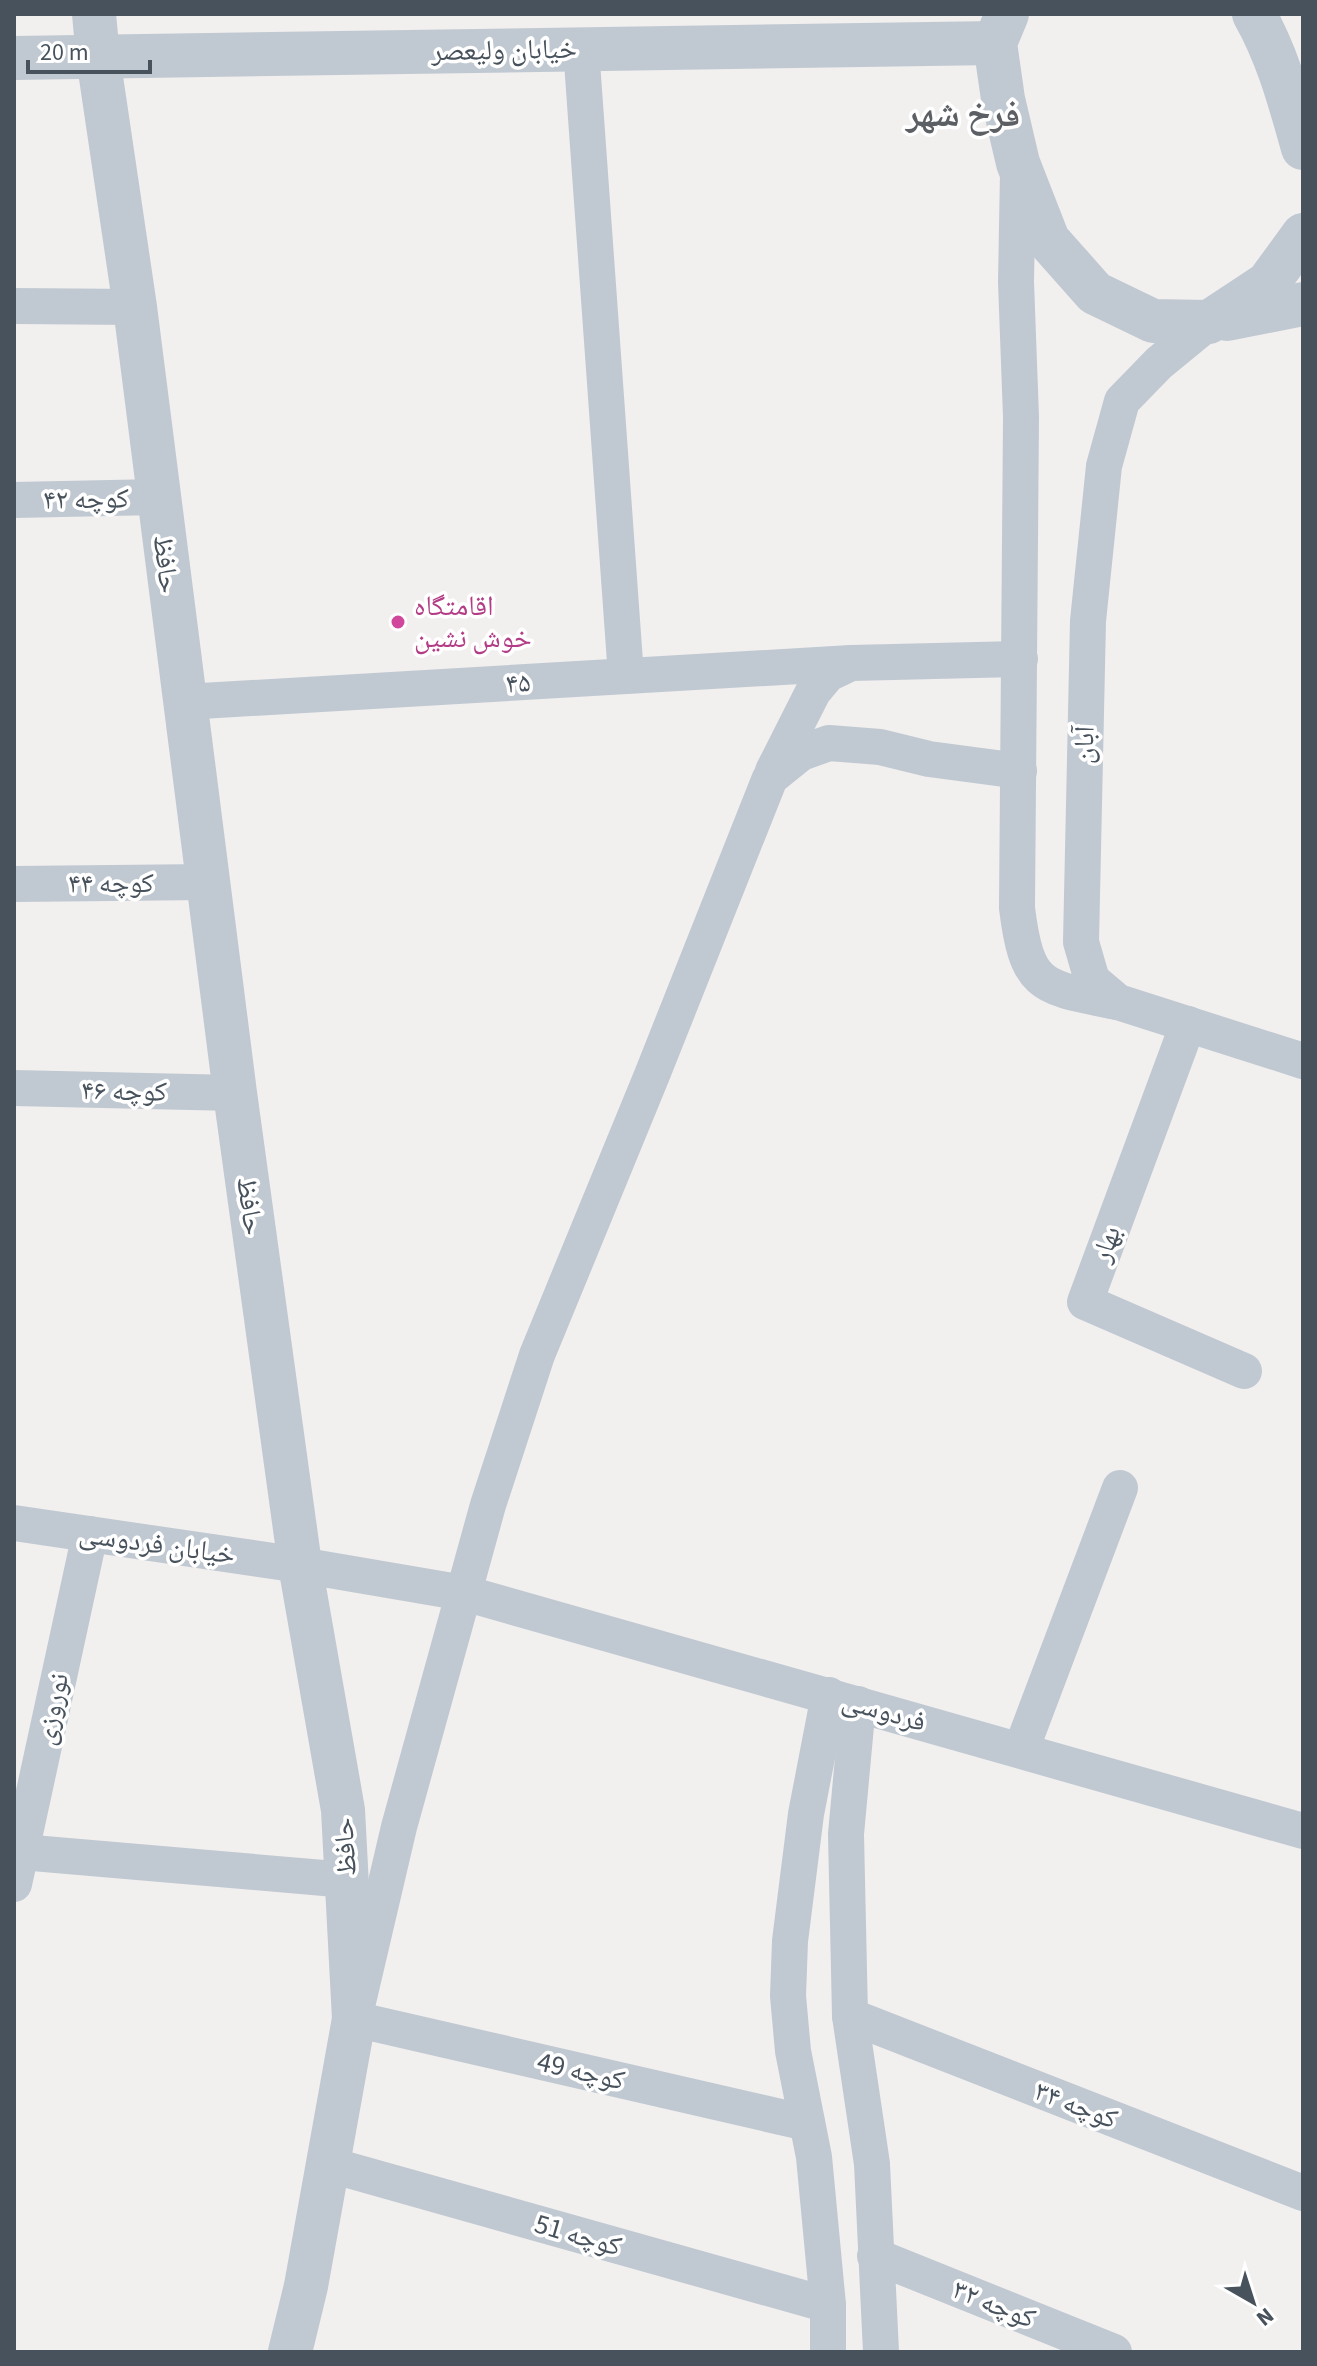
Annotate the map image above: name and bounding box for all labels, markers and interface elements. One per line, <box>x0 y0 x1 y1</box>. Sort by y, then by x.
scale bar <box>28 24 150 74</box>
street label: خیابان ولیعصر <box>430 29 577 71</box>
text: 20 m <box>40 35 89 70</box>
district label: فرخ شهر <box>904 89 1020 140</box>
street label: کوچه ۴۲ <box>43 478 130 520</box>
street label: حافظ <box>143 533 189 595</box>
place label: اقامتگاه خوش نشین <box>414 586 532 658</box>
marker: اقامتگاه خوش نشین <box>389 613 407 631</box>
street label: ۴۵ <box>504 662 532 704</box>
street label: آبان <box>1063 724 1105 765</box>
street label: کوچه ۴۴ <box>68 863 154 903</box>
street label: کوچه ۴۶ <box>81 1070 168 1112</box>
street label: حافظ <box>226 1174 274 1238</box>
street label: بهار <box>1081 1220 1131 1269</box>
street label: خیابان فردوسی <box>76 1513 238 1575</box>
street label: نوروزی <box>25 1669 79 1749</box>
street label: فردوسی <box>837 1680 931 1742</box>
street label: حافظ <box>323 1816 367 1878</box>
street label: کوچه 49 <box>533 2042 629 2101</box>
street label: کوچه ۳۴ <box>1029 2071 1124 2139</box>
street label: کوچه 51 <box>530 2204 626 2267</box>
north arrow <box>1213 2262 1293 2342</box>
street label: کوچه ۳۲ <box>947 2269 1042 2339</box>
text: N <box>1249 2300 1281 2334</box>

